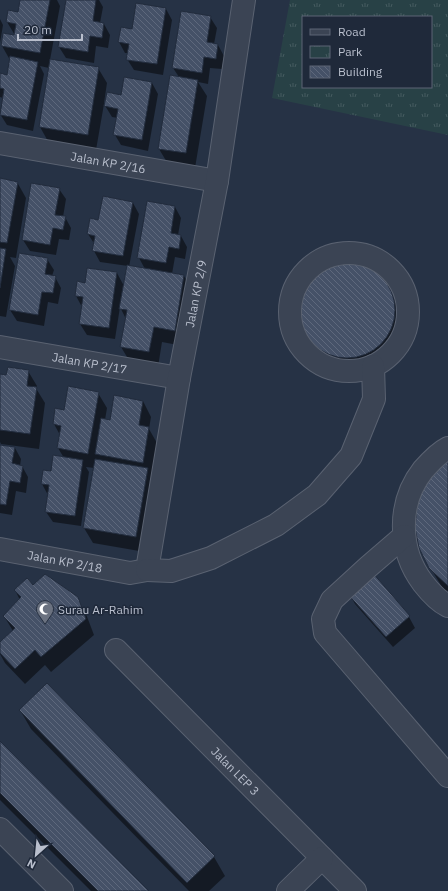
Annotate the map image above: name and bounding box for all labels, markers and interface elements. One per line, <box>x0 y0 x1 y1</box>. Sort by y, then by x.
scale bar <box>18 16 82 42</box>
legend <box>302 16 432 88</box>
text: 20 m <box>24 22 52 37</box>
text: Road <box>338 24 366 39</box>
text: Park <box>338 44 363 59</box>
text: Building <box>338 64 383 79</box>
street label: Jalan KP 2/16 <box>70 148 147 176</box>
street label: Jalan KP 2/9 <box>181 259 209 329</box>
street label: Jalan KP 2/17 <box>51 349 128 376</box>
street label: Jalan KP 2/18 <box>26 547 104 575</box>
mosque icon: Surau Ar-Rahim <box>35 599 55 624</box>
place label: Surau Ar-Rahim <box>58 602 143 617</box>
street label: Jalan LEP 3 <box>208 743 263 798</box>
north arrow <box>16 835 56 875</box>
text: N <box>25 856 38 872</box>

